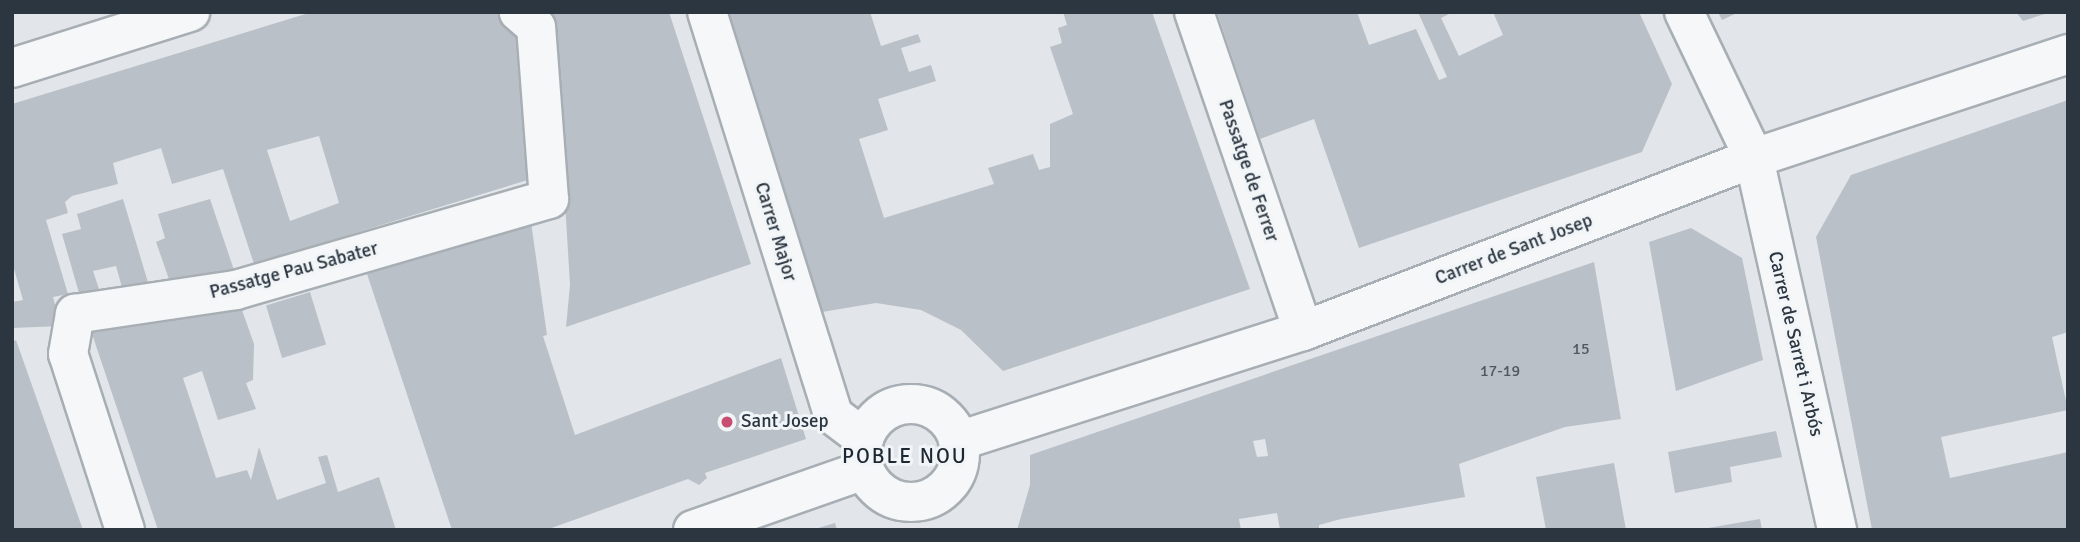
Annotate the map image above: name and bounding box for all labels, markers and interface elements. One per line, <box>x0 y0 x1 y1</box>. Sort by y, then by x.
street label: Passatge de Ferrer <box>1213 97 1283 245</box>
street label: Carrer Major <box>749 180 801 284</box>
street label: Carrer de Sant Josep <box>1432 209 1596 291</box>
street label: Passatge Pau Sabater <box>207 238 381 304</box>
street label: Carrer de Sarret i Arbós <box>1763 249 1827 439</box>
house number: 15 <box>1572 339 1590 359</box>
house number: 17-19 <box>1480 361 1520 381</box>
place label: Sant Josep <box>741 411 829 433</box>
marker: Sant Josep <box>719 414 735 430</box>
district label: POBLE NOU <box>843 443 967 469</box>

